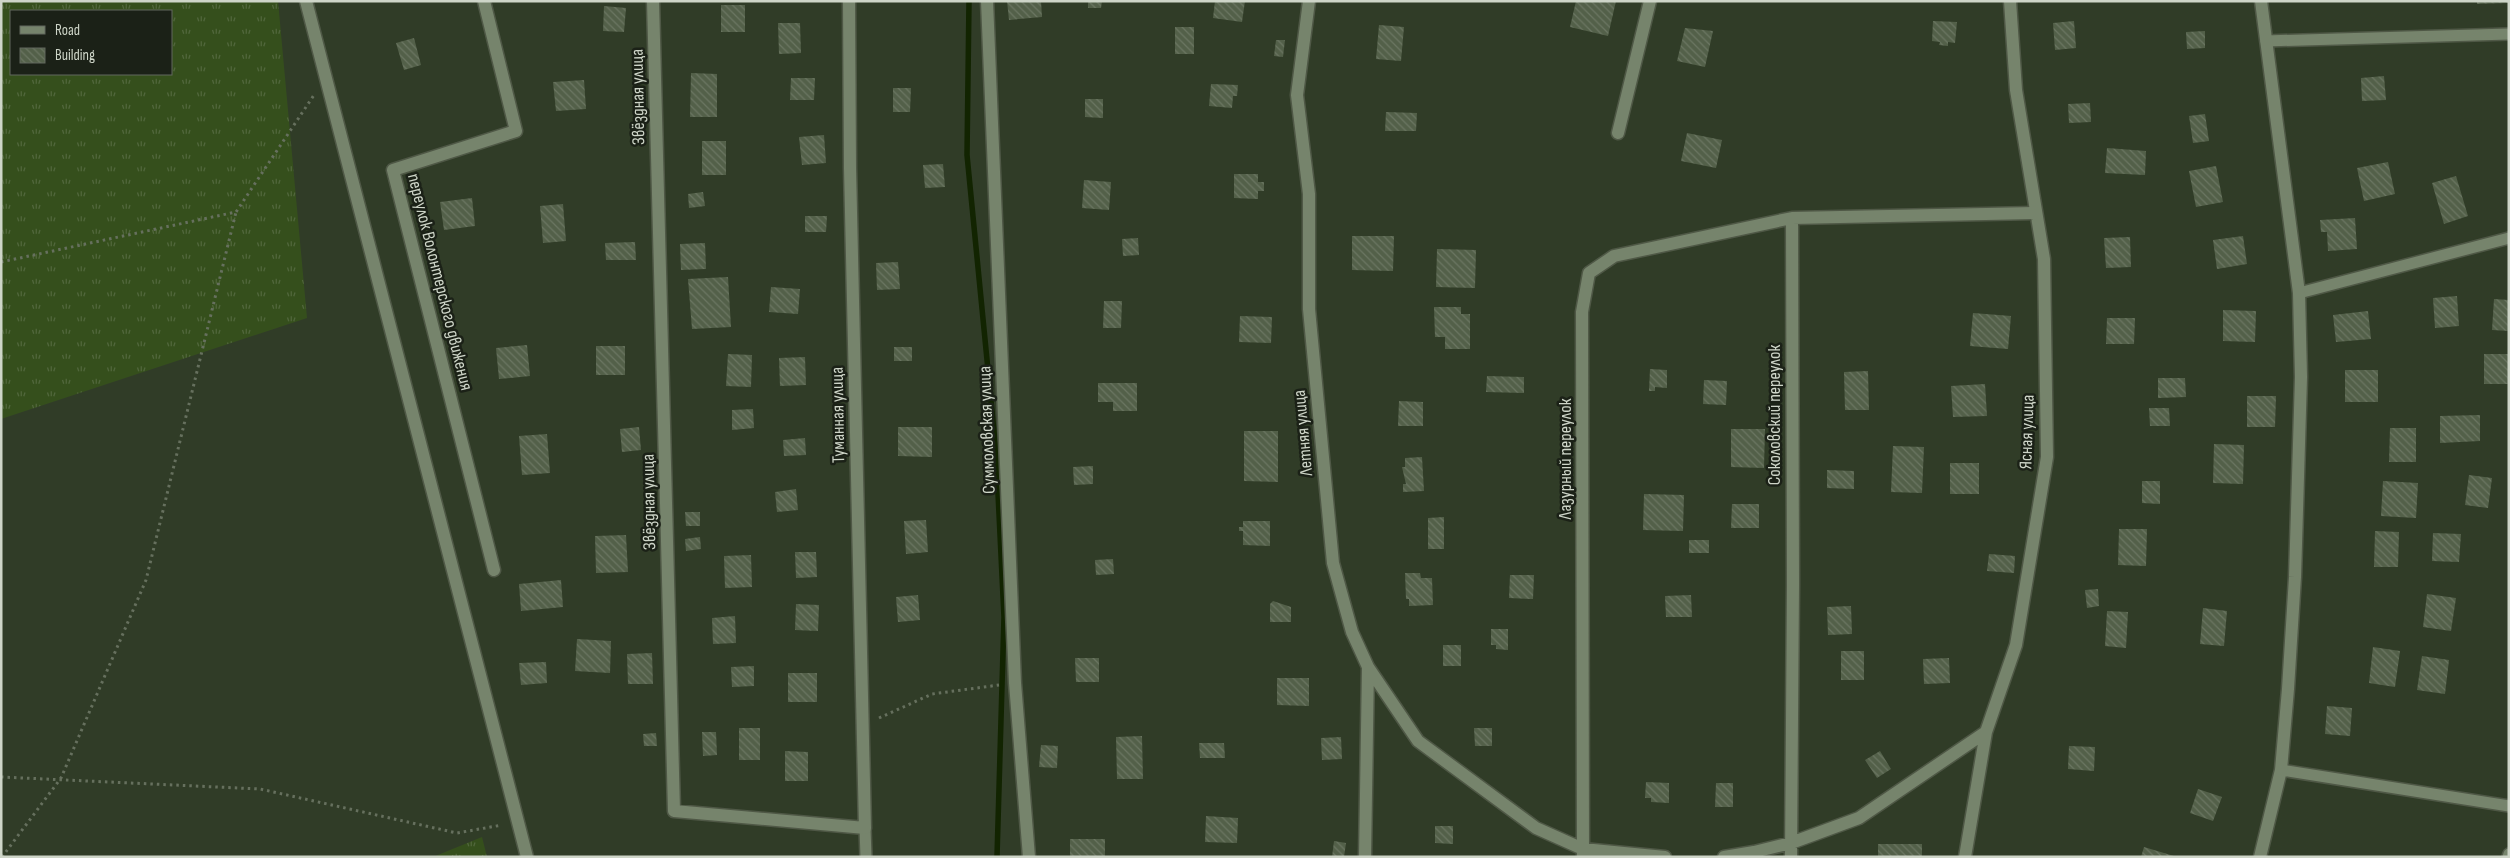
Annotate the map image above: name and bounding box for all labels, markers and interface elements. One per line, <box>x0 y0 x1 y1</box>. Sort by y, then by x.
legend <box>10 10 172 75</box>
text: Road <box>55 21 80 40</box>
text: Building <box>55 46 95 65</box>
street label: Звёздная улица <box>627 49 649 145</box>
street label: переулок Волонтерского движения <box>403 171 477 393</box>
street label: Соколовский переулок <box>1764 345 1785 485</box>
street label: Суммоловская улица <box>974 366 1000 494</box>
street label: Туманная улица <box>827 367 849 463</box>
street label: Летняя улица <box>1289 389 1317 478</box>
street label: Ясная улица <box>2015 394 2039 470</box>
street label: Лазурный переулок <box>1555 398 1576 520</box>
street label: Звёздная улица <box>638 454 660 550</box>

